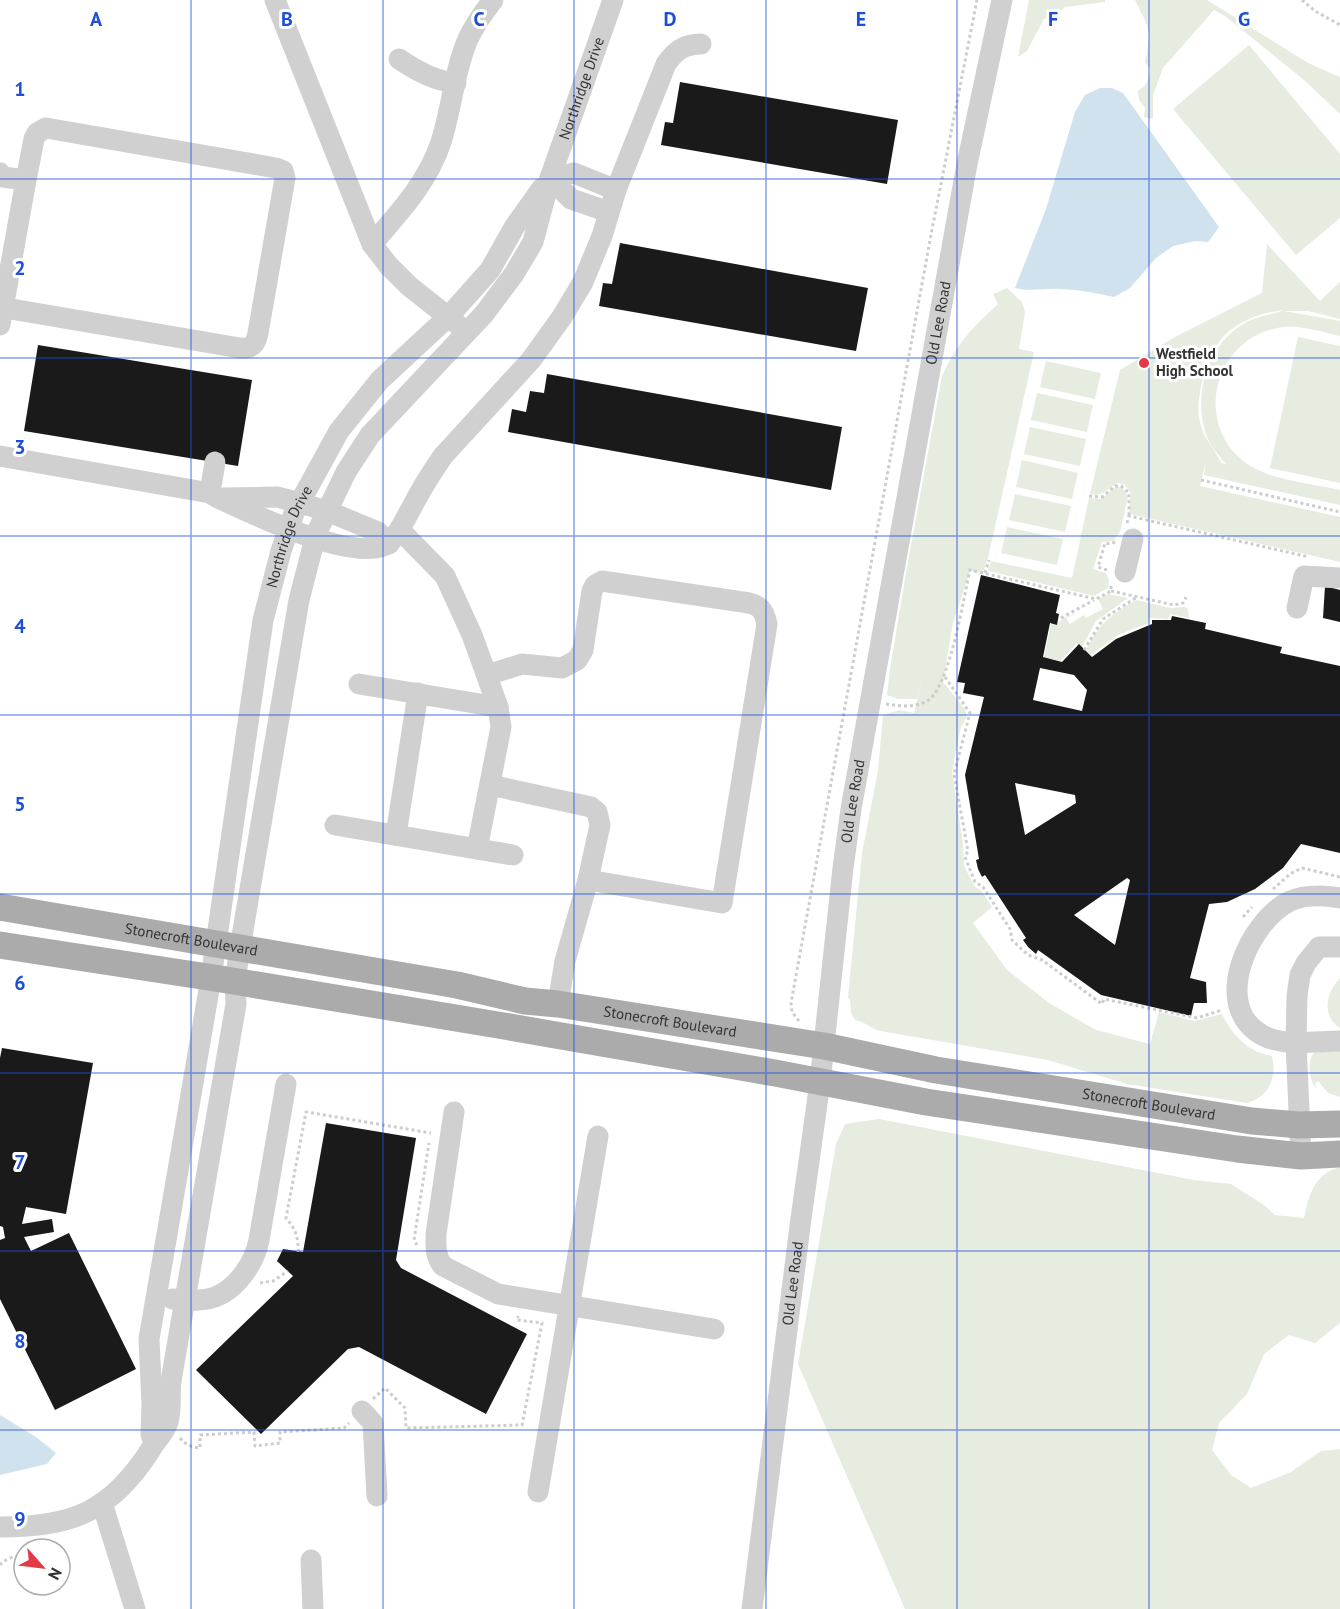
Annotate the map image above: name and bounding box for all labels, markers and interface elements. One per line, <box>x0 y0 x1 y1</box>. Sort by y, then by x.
text: A <box>90 6 103 32</box>
text: B <box>281 6 293 32</box>
text: C <box>473 6 485 32</box>
text: D <box>664 6 677 32</box>
text: E <box>856 6 866 32</box>
text: F <box>1048 6 1058 32</box>
text: G <box>1238 6 1250 32</box>
street label: Northridge Drive <box>554 34 608 142</box>
text: 1 <box>14 76 26 102</box>
text: 2 <box>14 255 26 281</box>
street label: Old Lee Road <box>921 280 955 366</box>
place label: Westfield High School <box>1156 344 1234 380</box>
marker: Westfield High School <box>1137 356 1151 370</box>
text: 3 <box>14 434 26 460</box>
street label: Northridge Drive <box>262 482 316 590</box>
text: 4 <box>14 613 26 639</box>
street label: Old Lee Road <box>836 758 869 844</box>
text: 5 <box>14 791 26 817</box>
street label: Stonecroft Boulevard <box>123 918 259 960</box>
text: 6 <box>14 970 26 996</box>
street label: Stonecroft Boulevard <box>602 1001 738 1041</box>
street label: Stonecroft Boulevard <box>1081 1084 1217 1124</box>
text: 7 <box>14 1149 26 1175</box>
street label: Old Lee Road <box>778 1240 807 1327</box>
text: 8 <box>14 1328 26 1354</box>
text: 9 <box>14 1506 26 1532</box>
north arrow <box>12 1537 72 1597</box>
text: N <box>44 1565 67 1583</box>

